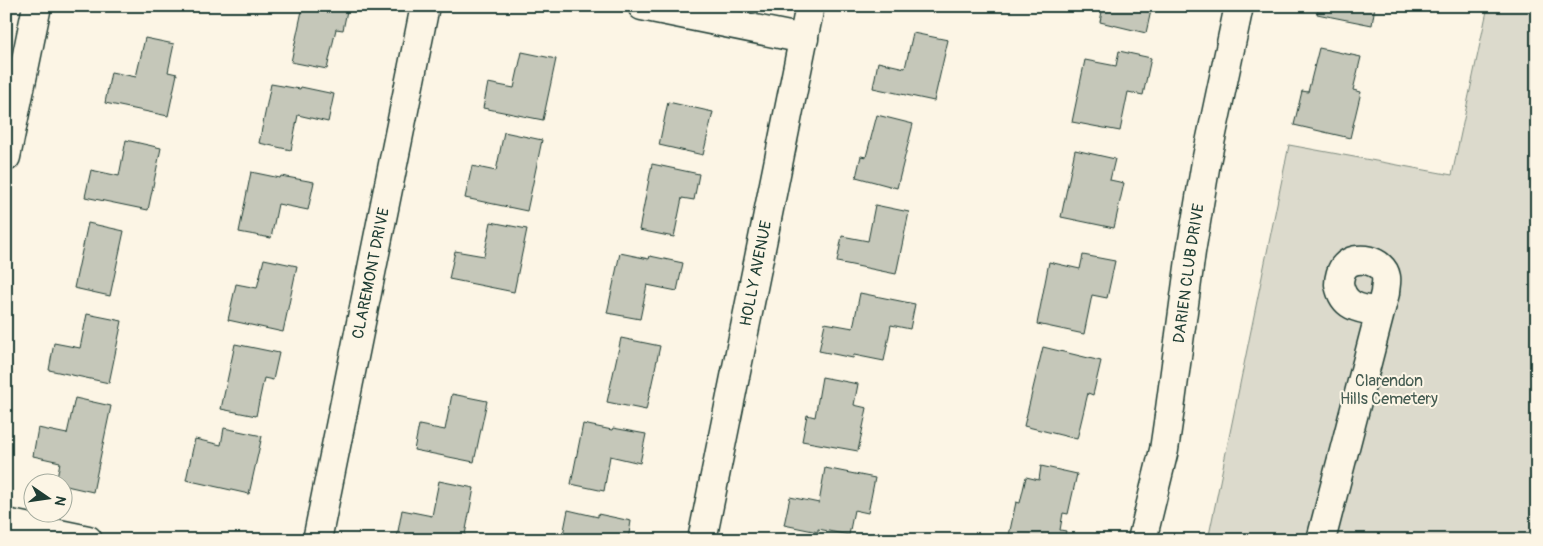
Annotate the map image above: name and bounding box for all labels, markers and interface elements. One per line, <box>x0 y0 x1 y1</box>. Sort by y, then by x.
street label: DARIEN CLUB DRIVE <box>1169 202 1209 344</box>
street label: CLAREMONT DRIVE <box>348 206 394 341</box>
street label: HOLLY AVENUE <box>735 219 776 328</box>
park label: Clarendon Hills Cemetery <box>1340 371 1438 409</box>
north arrow <box>22 474 72 524</box>
text: N <box>51 494 70 507</box>

